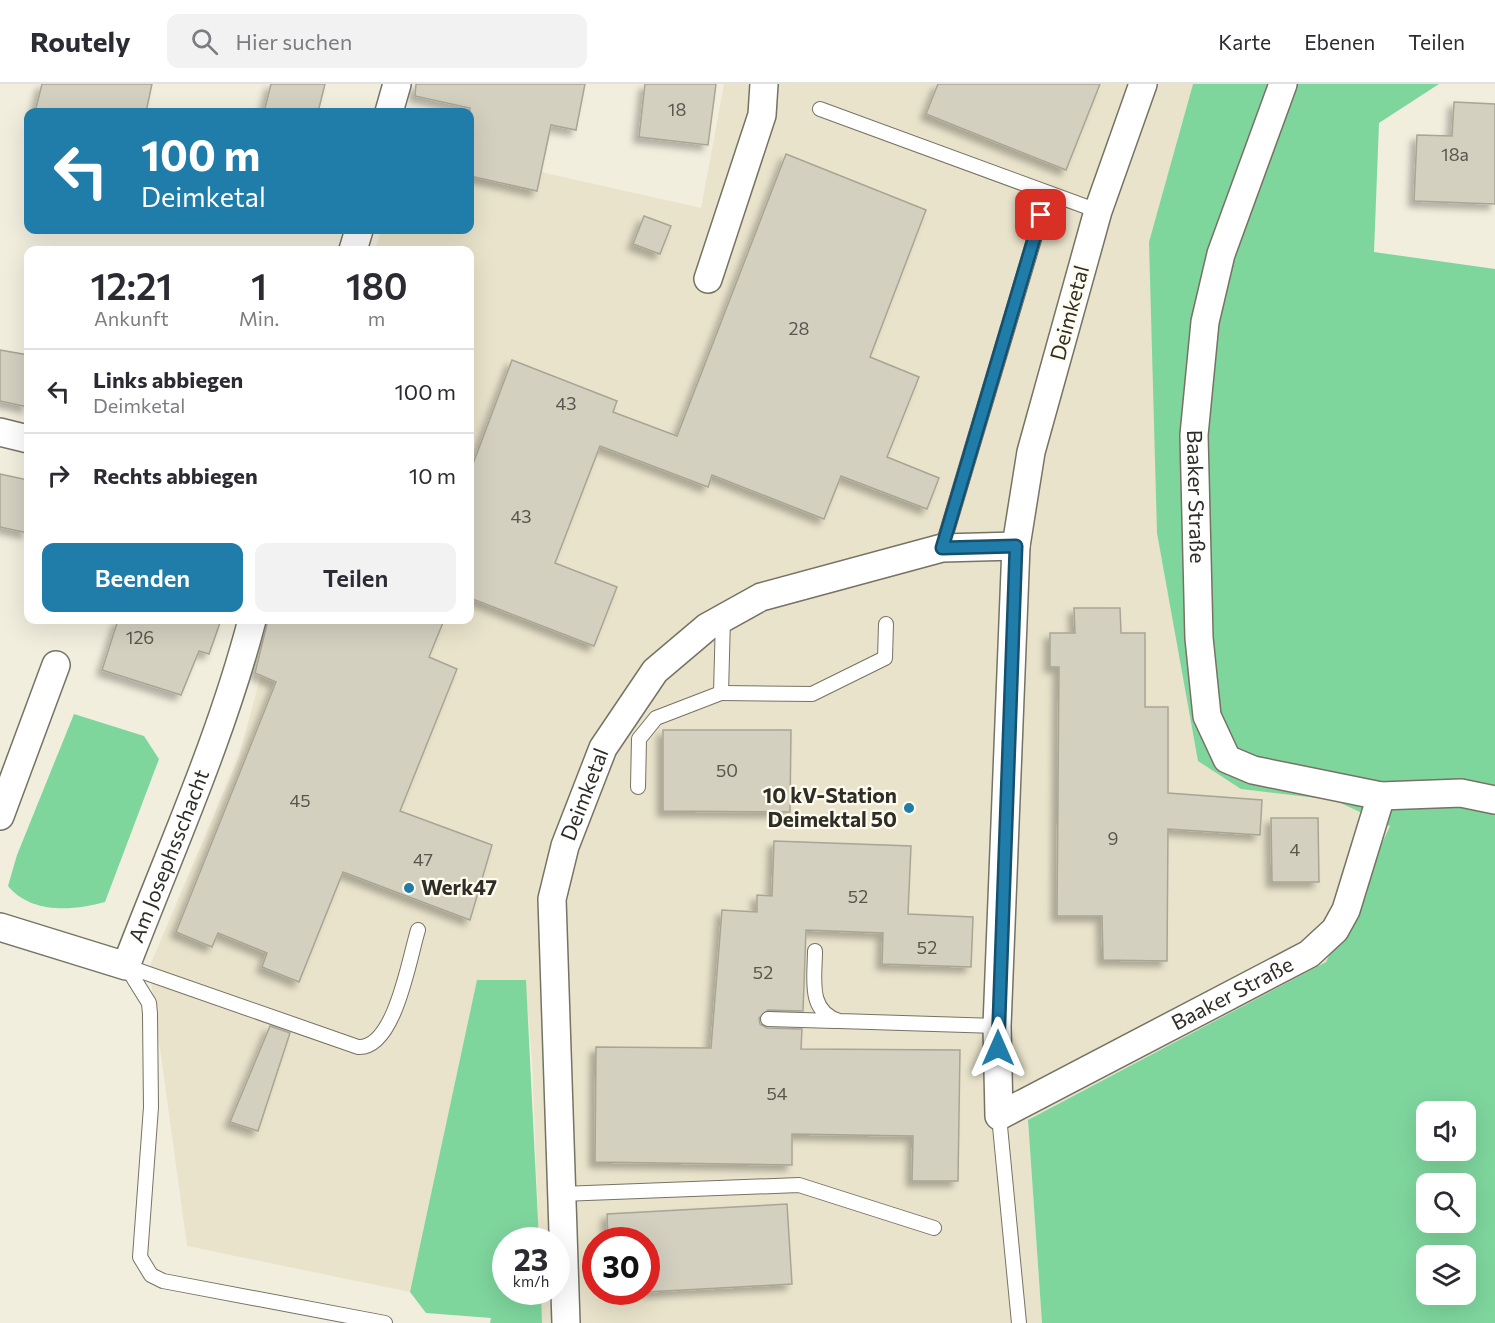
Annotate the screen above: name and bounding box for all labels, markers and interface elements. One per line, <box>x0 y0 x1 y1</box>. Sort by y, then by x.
search box <box>167 14 587 68</box>
text: Routely <box>30 24 131 58</box>
icon: search <box>188 25 221 58</box>
text: Hier suchen <box>236 28 352 55</box>
text: Karte <box>1218 29 1271 54</box>
text: Ebenen <box>1304 29 1375 54</box>
text: Teilen <box>1408 29 1465 54</box>
house number: 18 <box>668 98 686 120</box>
text: 100 m <box>141 128 261 180</box>
icon: left <box>42 132 120 210</box>
house number: 18a <box>1441 143 1469 165</box>
text: Deimketal <box>141 180 266 213</box>
pin <box>1015 189 1066 240</box>
icon: arrive <box>1024 198 1057 231</box>
text: 12:21 <box>90 263 172 307</box>
text: 1 <box>251 263 267 307</box>
text: 180 <box>346 263 408 307</box>
street label: Deimketal <box>1044 263 1093 363</box>
text: Ankunft <box>94 306 169 330</box>
text: Min. <box>239 306 279 330</box>
text: m <box>368 306 385 330</box>
house number: 28 <box>789 317 810 339</box>
text: Links abbiegen <box>93 366 243 393</box>
icon: left <box>42 375 75 408</box>
text: 100 m <box>394 378 456 405</box>
house number: 43 <box>555 392 577 414</box>
text: Deimketal <box>93 393 185 417</box>
street label: Baaker Straße <box>1183 429 1211 564</box>
icon: right <box>42 459 75 492</box>
text: Rechts abbiegen <box>93 462 258 489</box>
text: 10 m <box>409 462 456 489</box>
house number: 43 <box>510 505 532 527</box>
button: Beenden <box>42 543 243 612</box>
button: Teilen <box>255 543 456 612</box>
house number: 126 <box>126 626 154 648</box>
street label: Deimketal <box>554 744 613 844</box>
house number: 50 <box>716 759 738 781</box>
street label: Am Josephsschacht <box>122 766 213 946</box>
place label: 10 kV-Station Deimektal 50 <box>763 782 897 831</box>
house number: 45 <box>289 789 311 811</box>
marker: 10 kV-Station Deimektal 50 <box>902 801 916 815</box>
house number: 9 <box>1108 827 1118 849</box>
house number: 4 <box>1290 838 1301 860</box>
house number: 47 <box>413 848 433 870</box>
place label: Werk47 <box>421 874 497 899</box>
marker: Werk47 <box>402 881 416 895</box>
house number: 52 <box>848 885 868 907</box>
house number: 52 <box>917 936 937 958</box>
street label: Baaker Straße <box>1167 951 1297 1035</box>
house number: 52 <box>753 961 773 983</box>
position arrow <box>966 1016 1030 1080</box>
house number: 54 <box>766 1082 788 1104</box>
map controls <box>1416 1101 1476 1305</box>
button: sound <box>1416 1101 1476 1161</box>
button: search <box>1416 1173 1476 1233</box>
speed limit sign: 30 <box>582 1227 660 1305</box>
text: 23 <box>514 1240 548 1277</box>
button: layers <box>1416 1245 1476 1305</box>
text: km/h <box>513 1272 549 1290</box>

